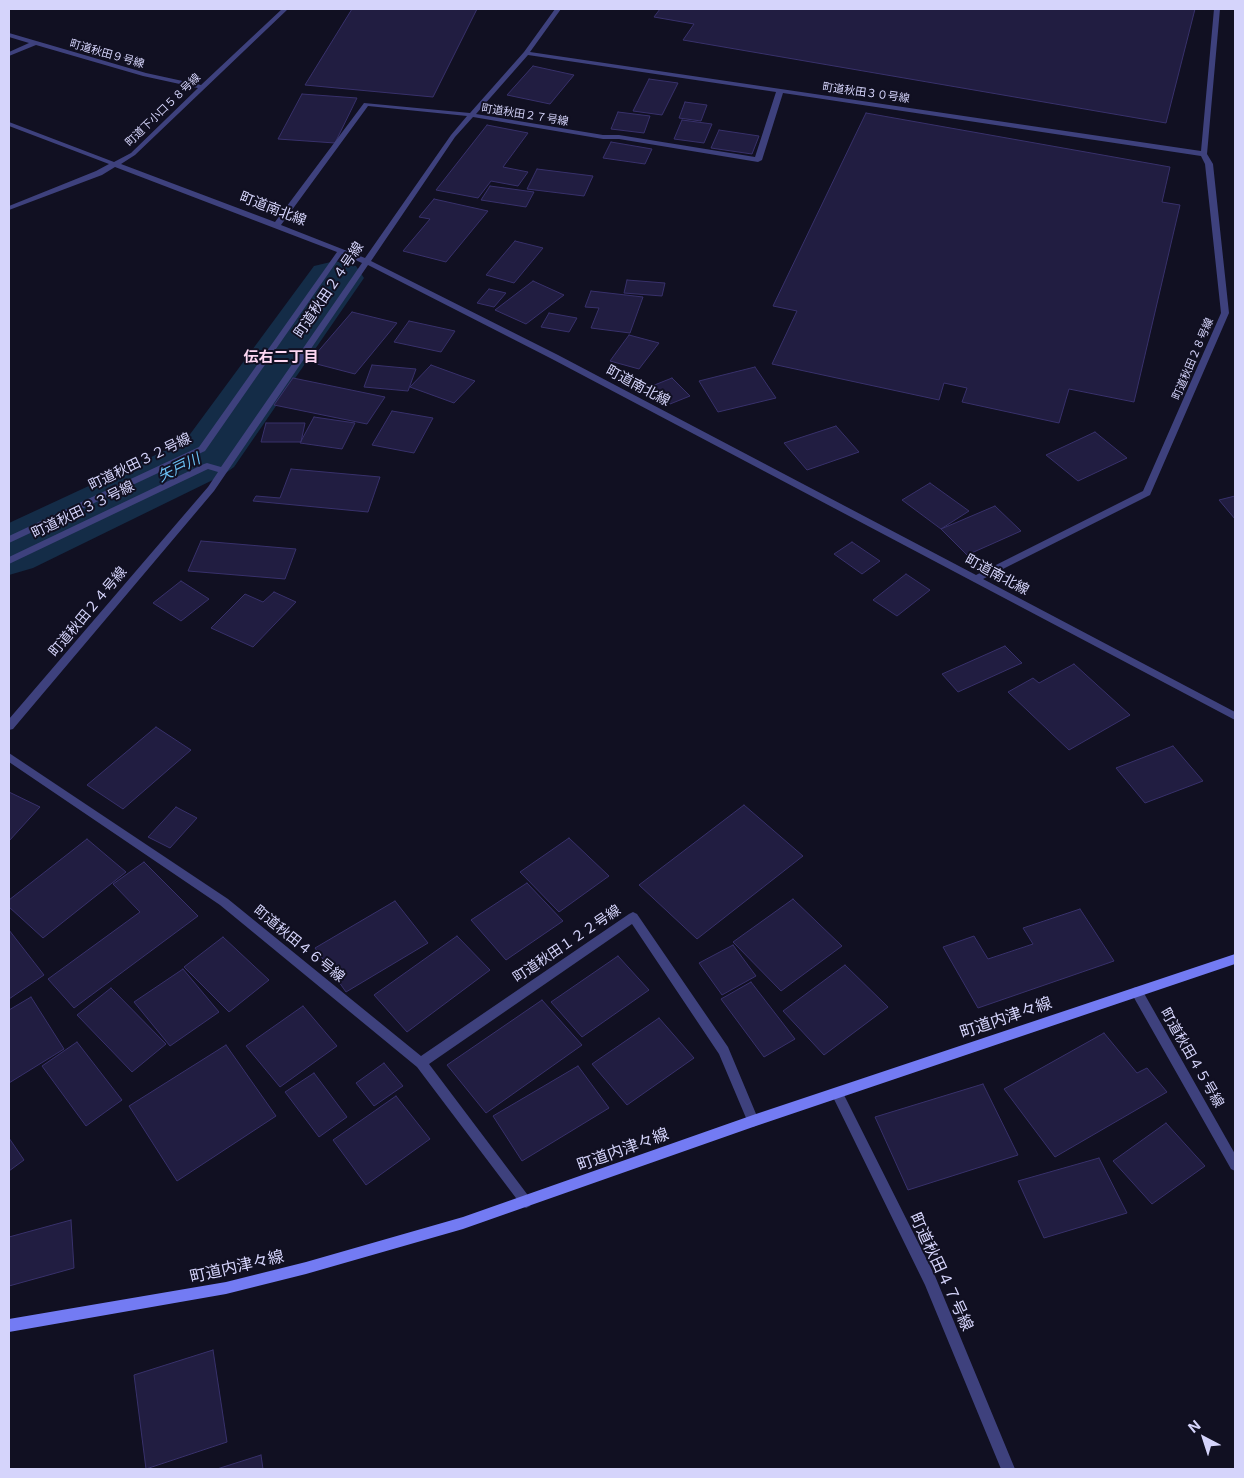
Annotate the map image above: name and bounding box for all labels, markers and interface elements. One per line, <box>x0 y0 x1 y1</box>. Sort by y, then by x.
street label: 町道秋田９号線 <box>68 37 146 71</box>
street label: 町道下小口５８号線 <box>123 71 203 149</box>
street label: 町道秋田３０号線 <box>822 80 910 106</box>
street label: 町道秋田２７号線 <box>481 102 569 128</box>
street label: 町道南北線 <box>237 189 309 229</box>
street label: 町道秋田２４号線 <box>291 239 367 341</box>
street label: 町道秋田２８号線 <box>1170 316 1216 402</box>
district label: 伝右二丁目 <box>244 348 318 366</box>
street label: 町道南北線 <box>603 362 673 410</box>
street label: 町道秋田３２号線 <box>86 430 194 494</box>
water label: 矢戸川 <box>155 450 203 486</box>
street label: 町道秋田３３号線 <box>29 478 137 542</box>
street label: 町道南北線 <box>962 551 1032 599</box>
street label: 町道秋田２４号線 <box>46 564 130 660</box>
street label: 町道秋田４６号線 <box>250 902 348 986</box>
street label: 町道秋田１２２号線 <box>510 902 624 986</box>
street label: 町道内津々線 <box>957 993 1055 1043</box>
street label: 町道秋田４５号線 <box>1157 1005 1227 1111</box>
street label: 町道内津々線 <box>575 1125 671 1175</box>
street label: 町道秋田４７号線 <box>905 1210 977 1334</box>
street label: 町道内津々線 <box>188 1247 286 1287</box>
north arrow <box>1179 1413 1229 1463</box>
text: N <box>1184 1416 1204 1436</box>

